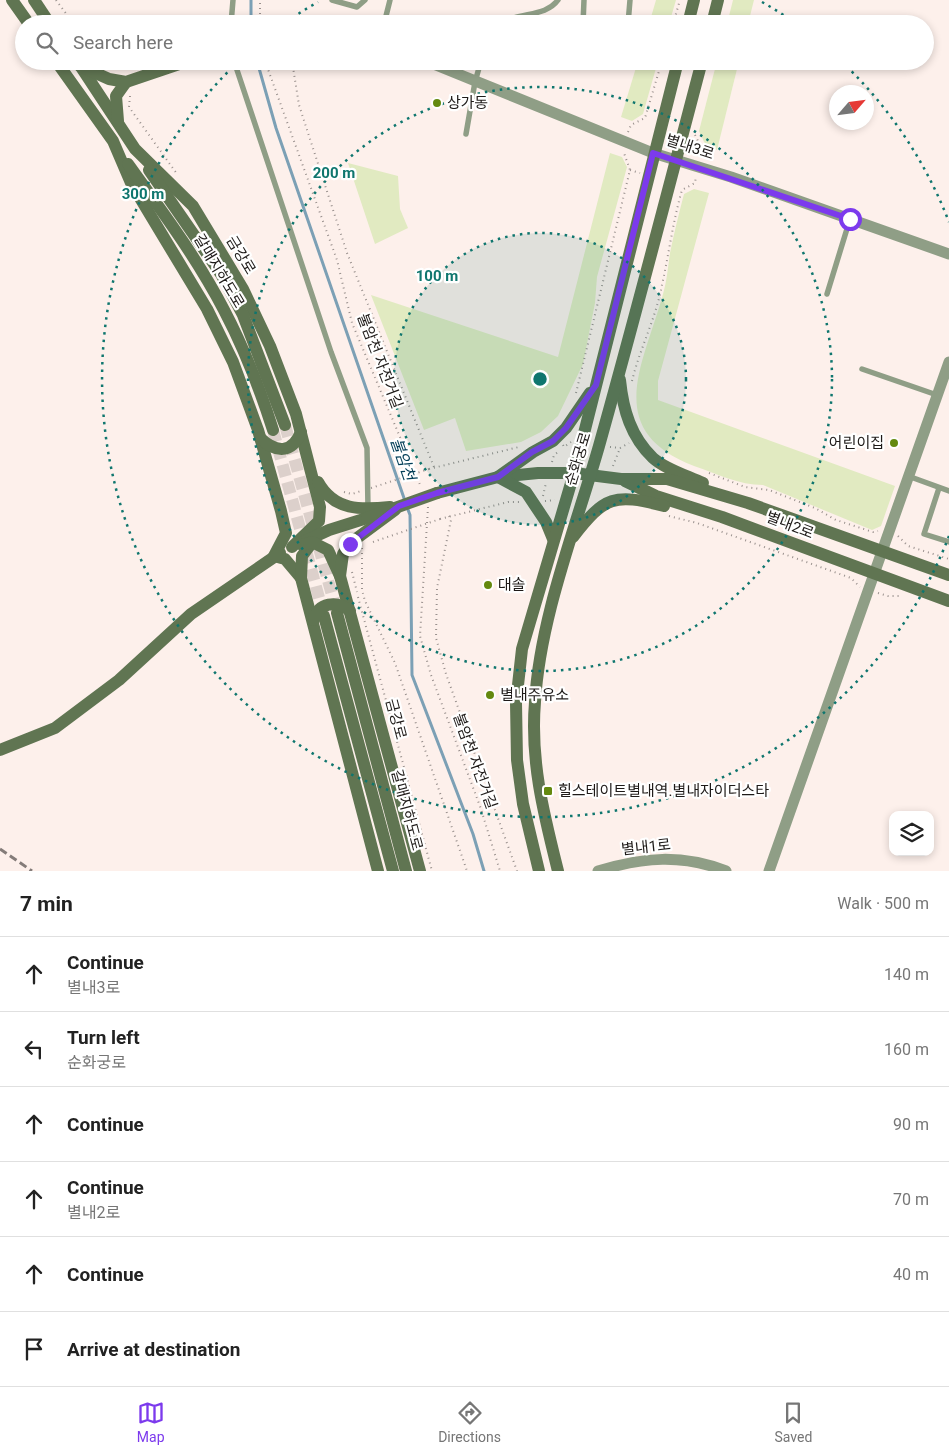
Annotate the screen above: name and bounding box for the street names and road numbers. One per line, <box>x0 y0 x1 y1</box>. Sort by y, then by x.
street label: 별내3로 <box>664 131 716 163</box>
street label: 갈매지하도로 <box>190 231 248 311</box>
street label: 금강로 <box>223 233 259 277</box>
street label: 불암천 자전거길 <box>354 311 406 411</box>
street label: 순화궁로 <box>561 430 595 488</box>
street label: 별내2로 <box>764 508 816 542</box>
street label: 금강로 <box>382 697 410 741</box>
street label: 불암천 자전거길 <box>449 711 501 811</box>
street label: 갈매지하도로 <box>388 768 426 852</box>
street label: 별내1로 <box>620 835 672 859</box>

